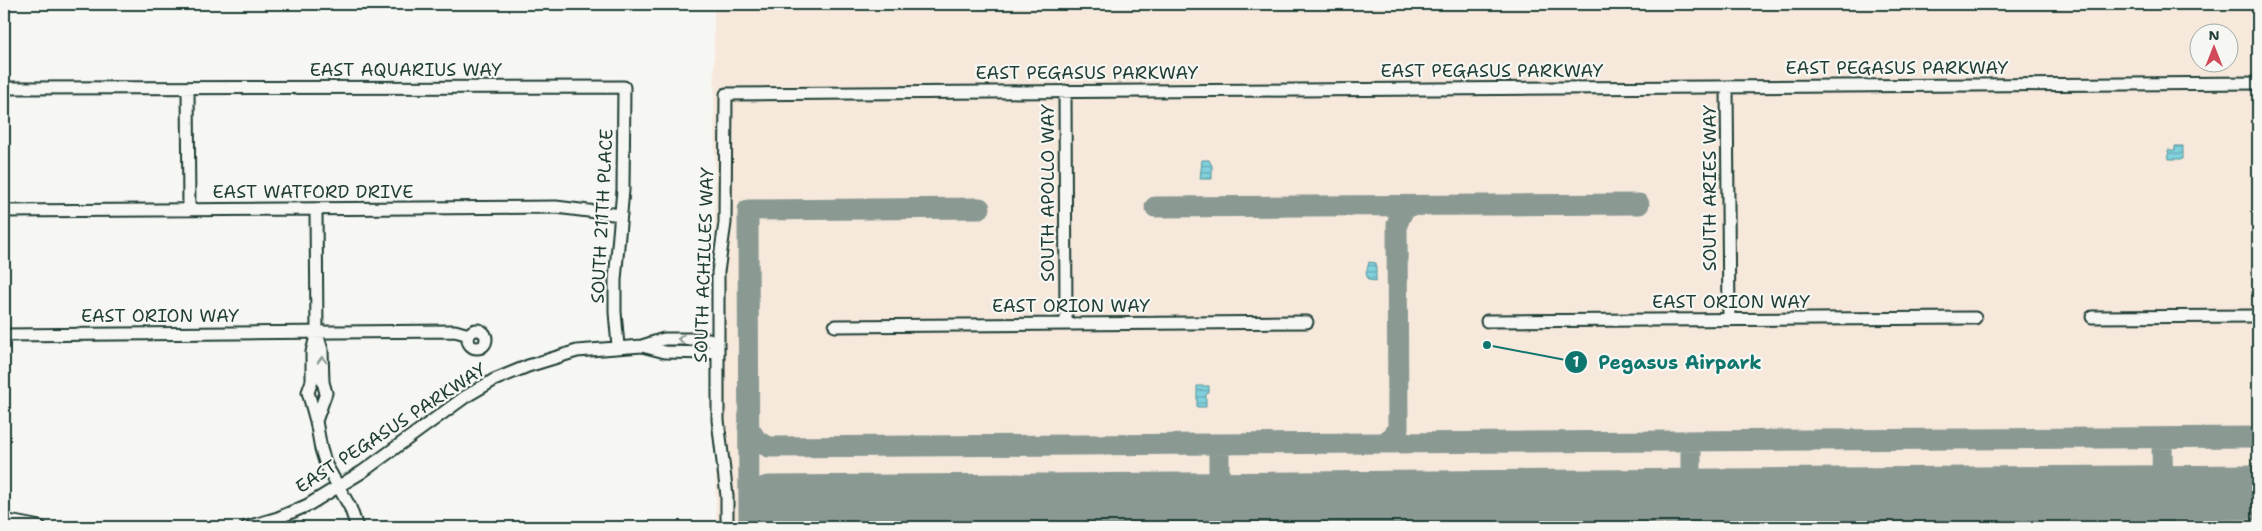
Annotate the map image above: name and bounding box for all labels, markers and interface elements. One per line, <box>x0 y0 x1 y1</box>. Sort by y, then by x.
north arrow <box>2190 22 2240 72</box>
text: N <box>2208 26 2220 44</box>
street label: EAST PEGASUS PARKWAY <box>1786 56 2009 80</box>
street label: EAST AQUARIUS WAY <box>310 58 502 82</box>
street label: EAST PEGASUS PARKWAY <box>1381 59 1604 83</box>
street label: EAST PEGASUS PARKWAY <box>976 61 1199 85</box>
street label: SOUTH APOLLO WAY <box>1036 104 1060 282</box>
street label: SOUTH ARIES WAY <box>1698 105 1722 271</box>
street label: SOUTH 211TH PLACE <box>585 128 619 304</box>
street label: SOUTH ACHILLES WAY <box>689 167 719 363</box>
street label: EAST WATFORD DRIVE <box>213 180 413 204</box>
street label: EAST ORION WAY <box>1652 290 1810 314</box>
street label: EAST ORION WAY <box>992 294 1150 318</box>
street label: EAST ORION WAY <box>81 304 239 328</box>
one-way arrow <box>677 334 684 344</box>
callout: Pegasus Airpark <box>1564 345 1772 379</box>
text: Pegasus Airpark <box>1598 350 1762 375</box>
text: 1 <box>1573 352 1580 372</box>
one-way arrow <box>317 356 328 364</box>
street label: EAST PEGASUS PARKWAY <box>291 357 491 499</box>

